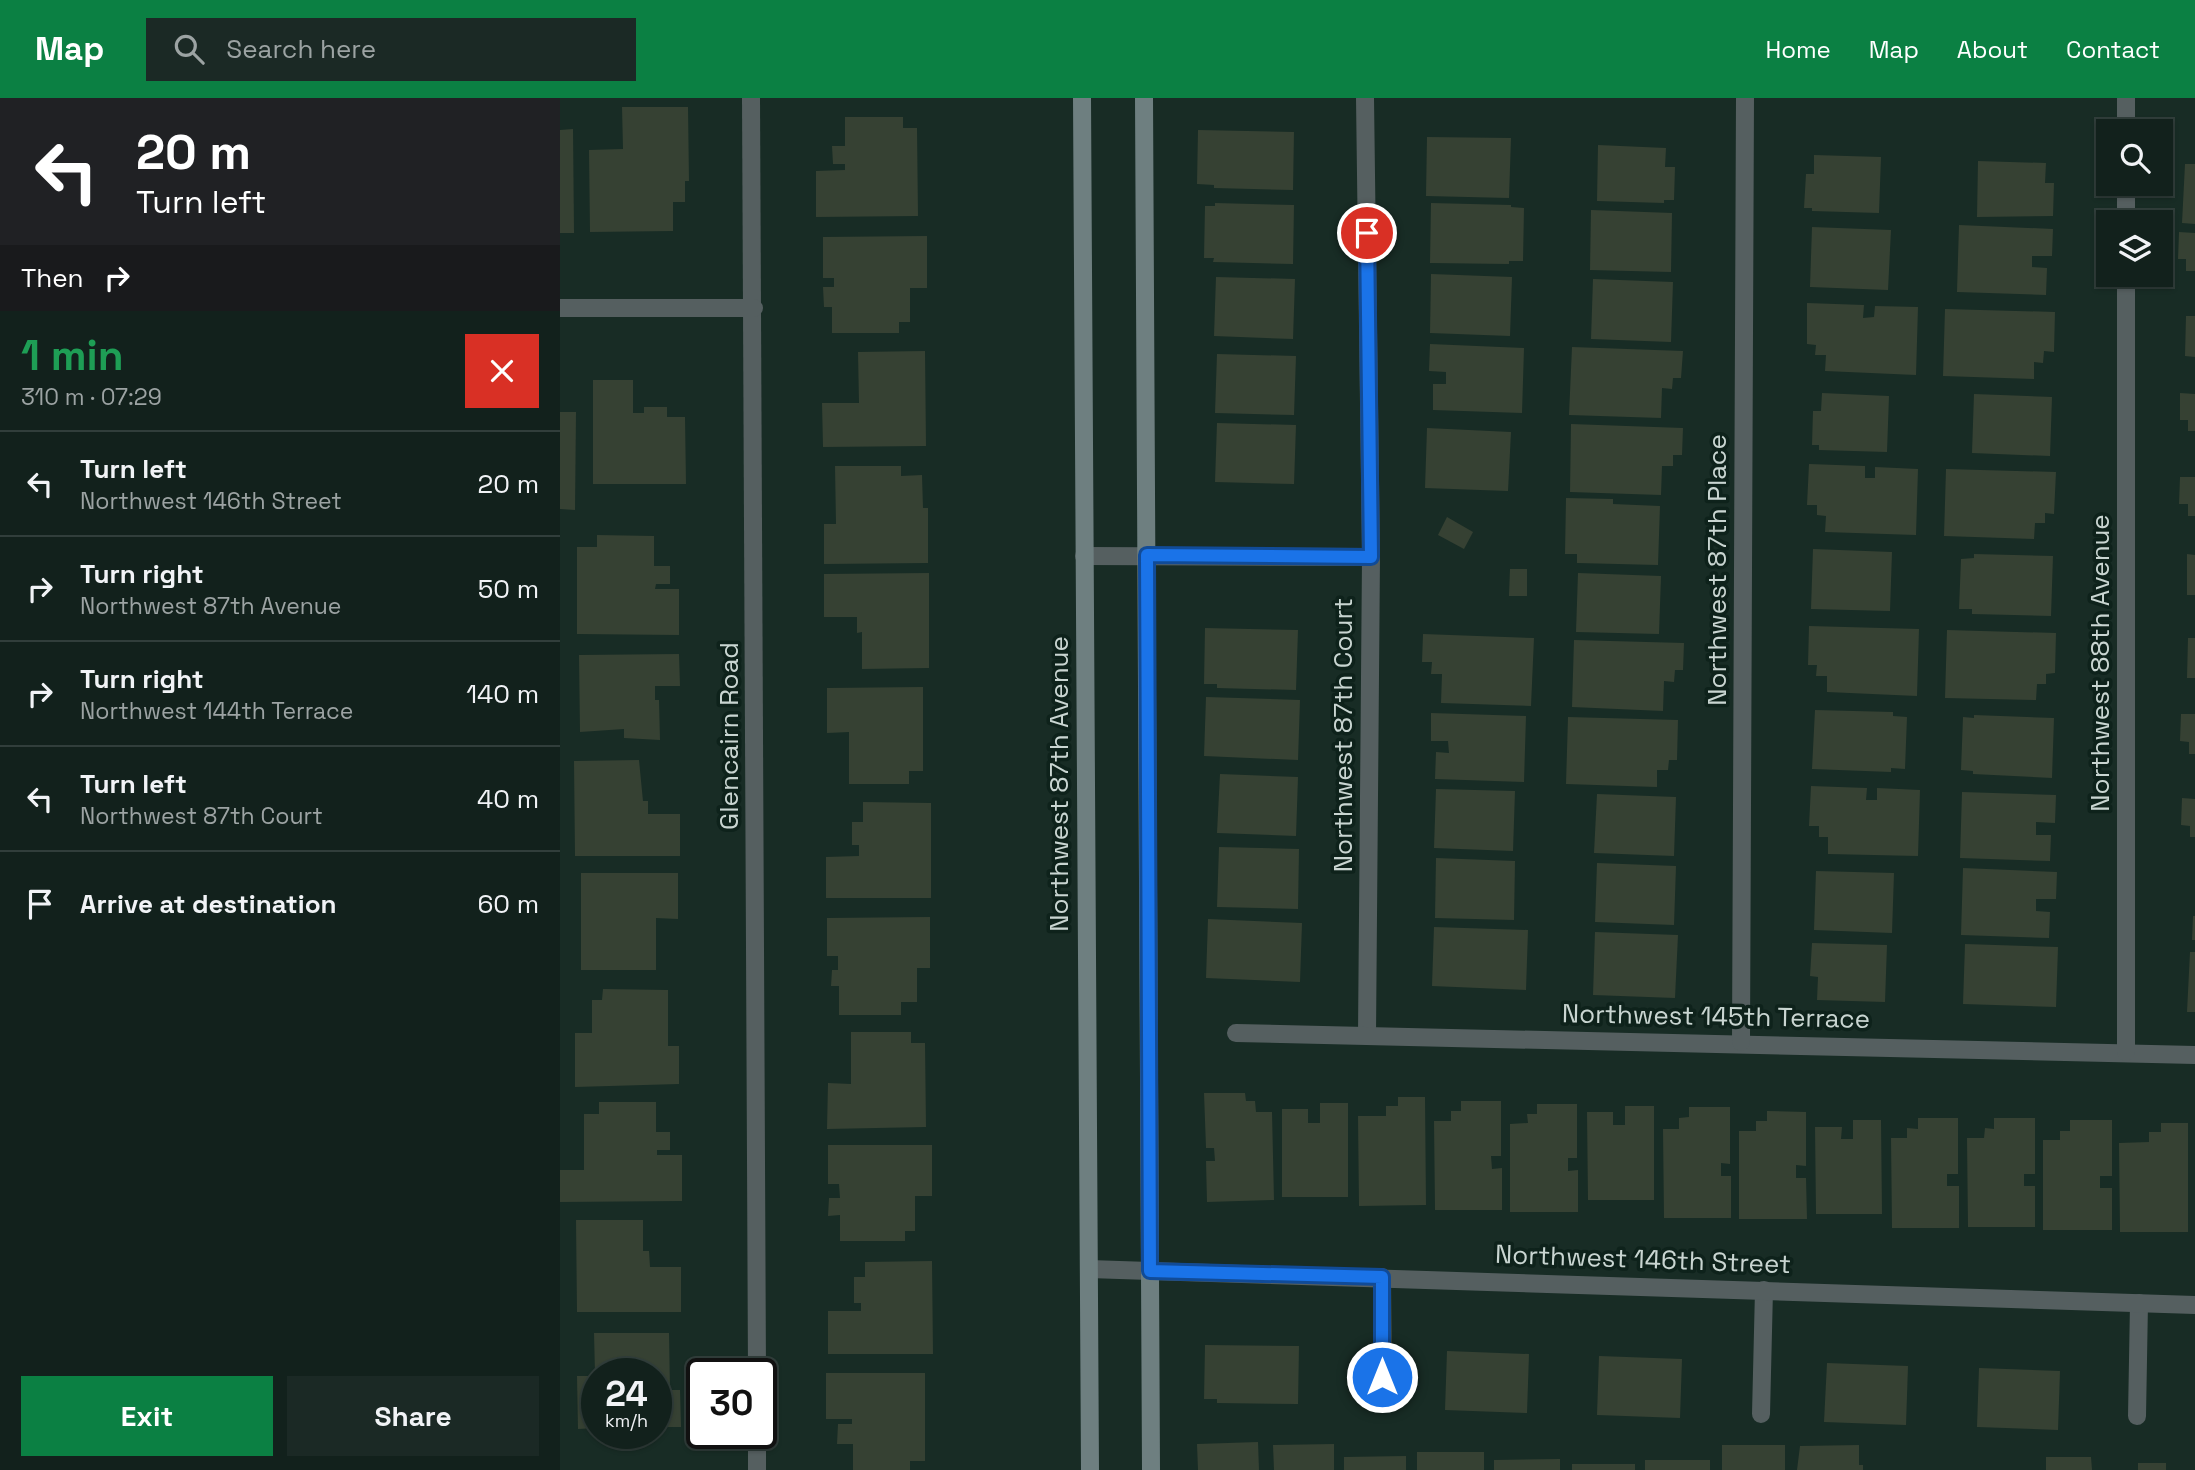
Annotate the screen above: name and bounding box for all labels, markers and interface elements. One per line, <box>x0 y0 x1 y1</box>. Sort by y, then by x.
search box <box>146 18 636 81</box>
text: Map <box>35 28 104 70</box>
icon: search <box>170 30 208 68</box>
text: Search here <box>226 32 376 66</box>
text: Home <box>1765 34 1831 65</box>
text: Map <box>1869 34 1919 65</box>
text: About <box>1957 34 2028 65</box>
text: Contact <box>2066 34 2160 65</box>
map controls <box>2096 119 2173 287</box>
button: search <box>2096 119 2173 196</box>
text: 20 m <box>136 121 251 183</box>
icon: left <box>21 126 112 217</box>
text: Turn left <box>136 182 266 222</box>
pin <box>1337 203 1397 263</box>
button: layers <box>2096 210 2173 287</box>
icon: arrive <box>1348 214 1386 252</box>
icon: right <box>98 259 136 297</box>
text: Then <box>21 261 84 295</box>
text: 1 min <box>21 329 124 382</box>
button: close <box>465 334 539 408</box>
text: 310 m · 07:29 <box>21 382 162 412</box>
street label: Northwest 87th Place <box>1700 434 1734 706</box>
text: Turn left <box>80 452 187 486</box>
icon: left <box>21 465 59 503</box>
text: 20 m <box>478 467 539 501</box>
text: Northwest 146th Street <box>80 486 342 516</box>
street label: Northwest 88th Avenue <box>2083 514 2117 812</box>
text: Turn right <box>80 557 204 591</box>
icon: right <box>21 570 59 608</box>
text: 50 m <box>478 572 539 606</box>
text: Northwest 87th Avenue <box>80 591 341 621</box>
street label: Northwest 87th Court <box>1326 598 1360 872</box>
street label: Northwest 87th Avenue <box>1042 636 1076 932</box>
street label: Glencairn Road <box>712 642 746 830</box>
text: Turn right <box>80 662 204 696</box>
icon: right <box>21 675 59 713</box>
text: 140 m <box>466 677 539 711</box>
text: Northwest 144th Terrace <box>80 696 353 726</box>
text: Turn left <box>80 767 187 801</box>
icon: left <box>21 780 59 818</box>
text: 40 m <box>477 782 539 816</box>
text: Northwest 87th Court <box>80 801 323 831</box>
icon: arrive <box>21 885 59 923</box>
text: Arrive at destination <box>80 887 337 921</box>
text: 60 m <box>477 887 539 921</box>
street label: Northwest 145th Terrace <box>1562 996 1870 1036</box>
street label: Northwest 146th Street <box>1495 1237 1791 1281</box>
position arrow <box>1345 1340 1419 1414</box>
speed limit sign: 30 <box>686 1358 777 1449</box>
text: 24 <box>605 1372 648 1416</box>
button: Exit <box>21 1376 273 1456</box>
button: Share <box>287 1376 539 1456</box>
text: km/h <box>605 1409 648 1432</box>

